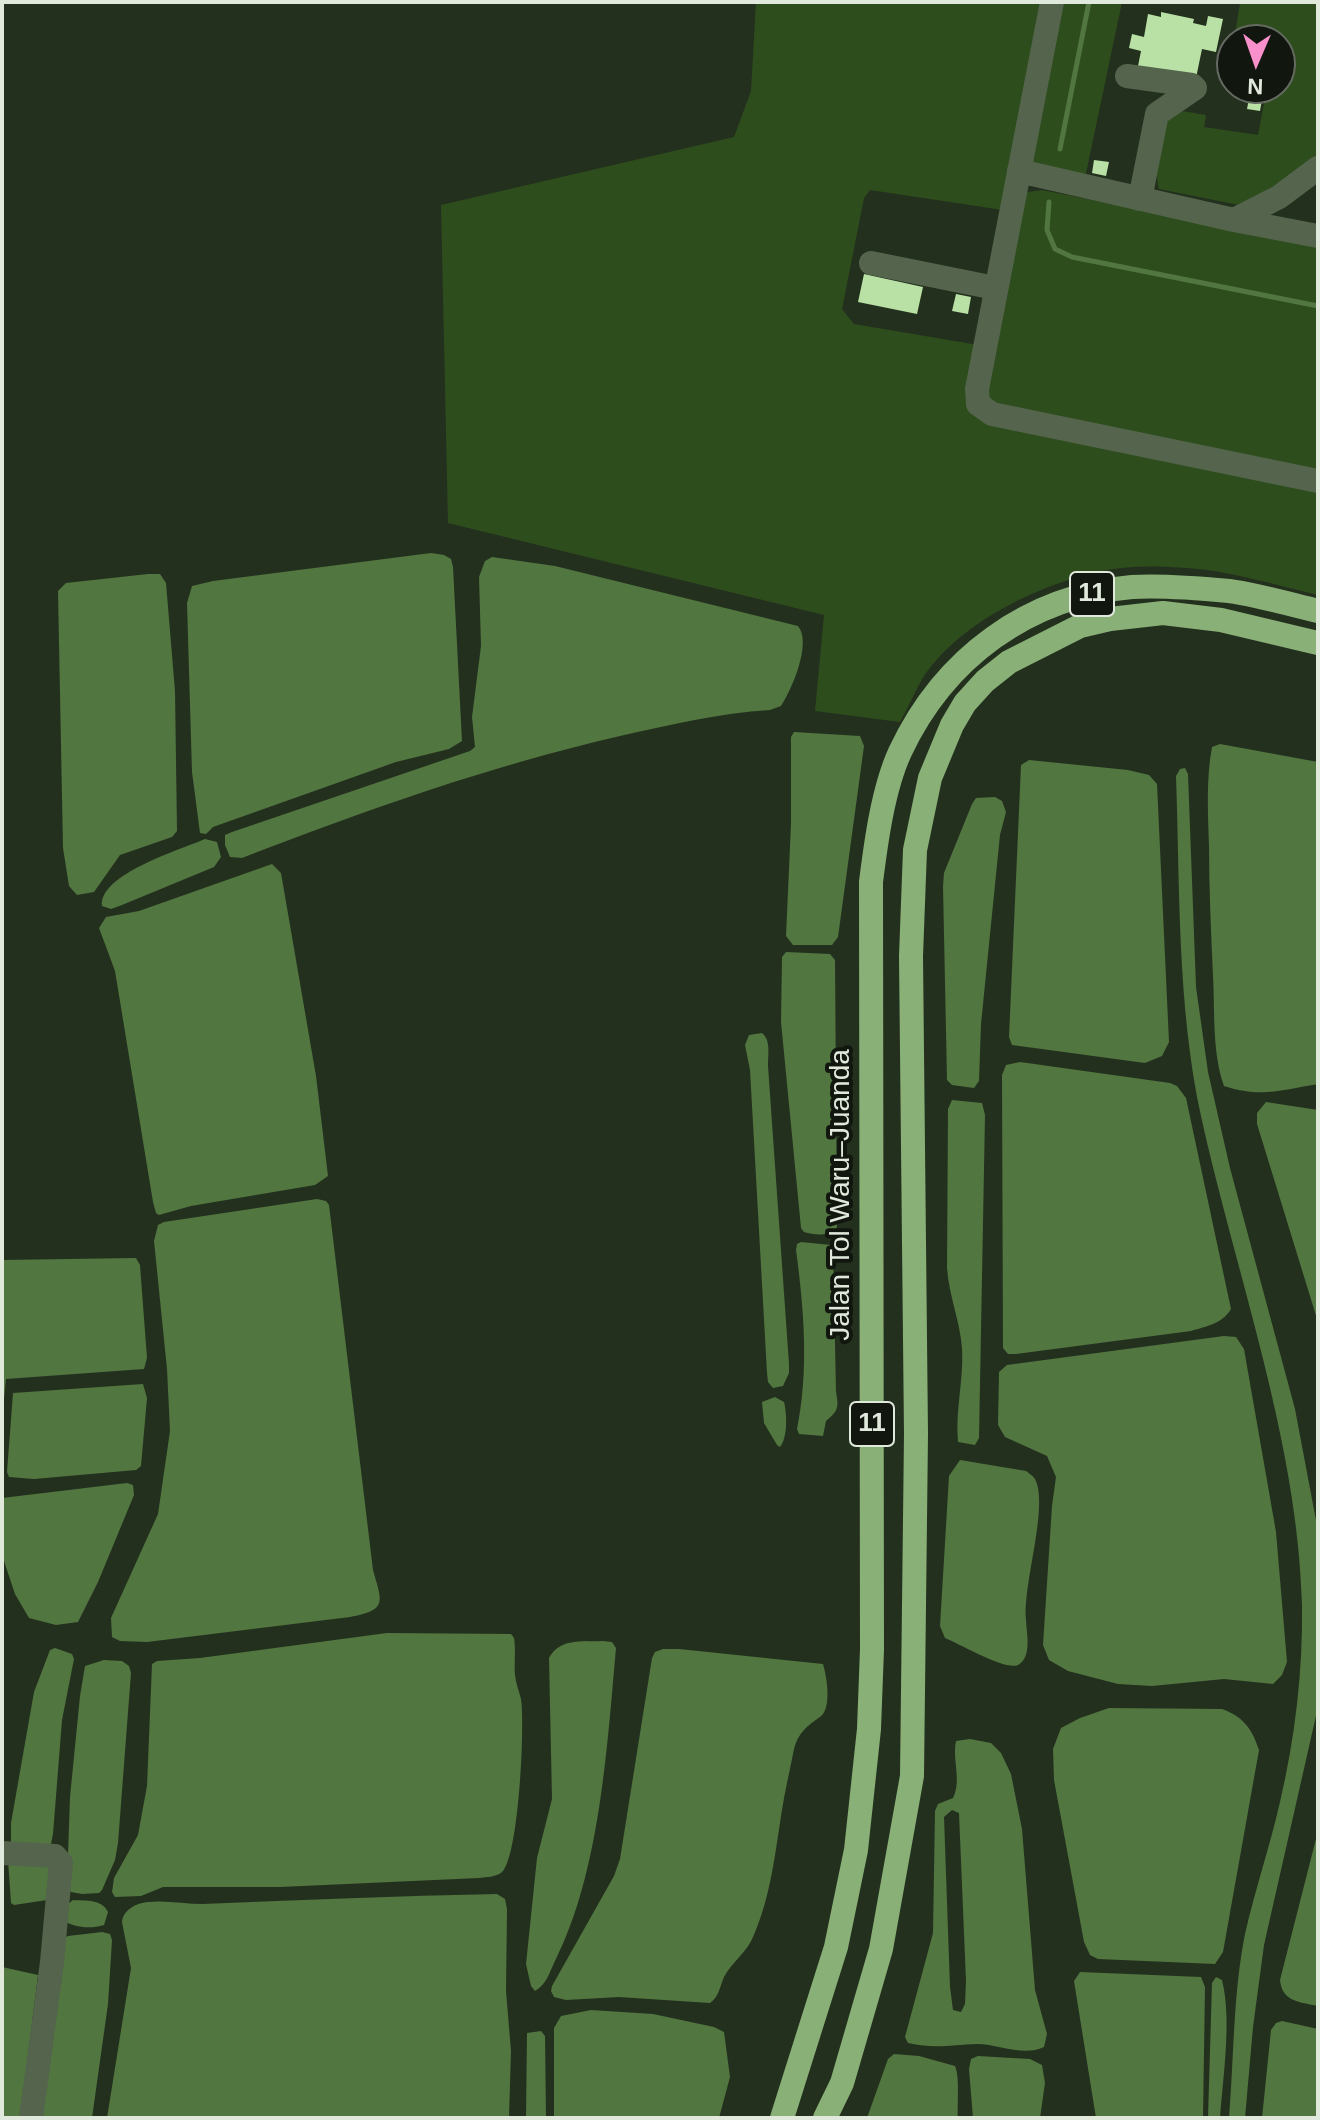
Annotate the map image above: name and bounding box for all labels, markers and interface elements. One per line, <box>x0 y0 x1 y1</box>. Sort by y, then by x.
north arrow <box>1216 24 1296 104</box>
text: N <box>1247 74 1264 99</box>
road number: 11 <box>1070 572 1114 616</box>
street label: Jalan Tol Waru–Juanda <box>824 1049 858 1341</box>
road number: 11 <box>850 1402 894 1446</box>

